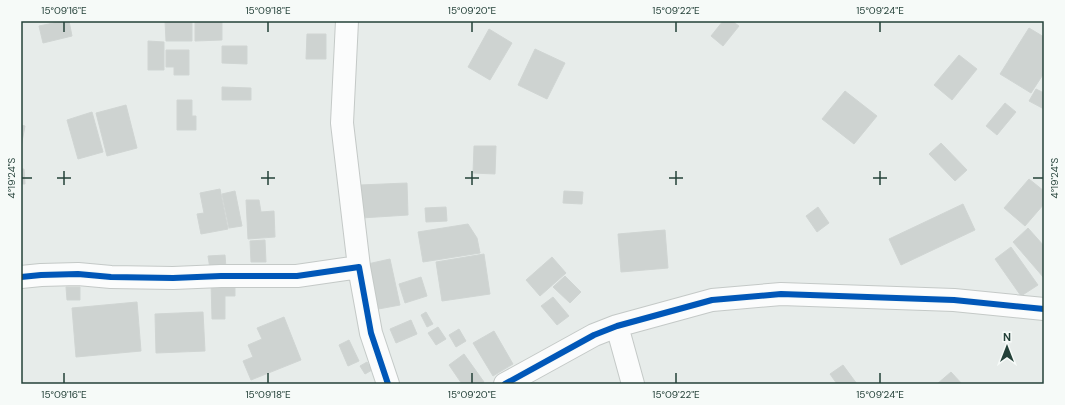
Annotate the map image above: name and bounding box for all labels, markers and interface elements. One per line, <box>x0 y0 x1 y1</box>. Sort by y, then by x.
text: 15°09'16"E <box>41 4 87 17</box>
text: 15°09'18"E <box>245 4 291 17</box>
text: 15°09'20"E <box>448 4 497 17</box>
text: 15°09'22"E <box>652 4 700 17</box>
text: 15°09'24"E <box>856 4 904 17</box>
text: 4°19'24"S <box>5 157 18 198</box>
text: 4°19'24"S <box>1048 157 1061 198</box>
north arrow <box>987 327 1027 367</box>
text: N <box>1003 330 1011 344</box>
text: 15°09'16"E <box>41 388 87 401</box>
text: 15°09'18"E <box>245 388 291 401</box>
text: 15°09'20"E <box>448 388 497 401</box>
text: 15°09'22"E <box>652 388 700 401</box>
text: 15°09'24"E <box>856 388 904 401</box>

